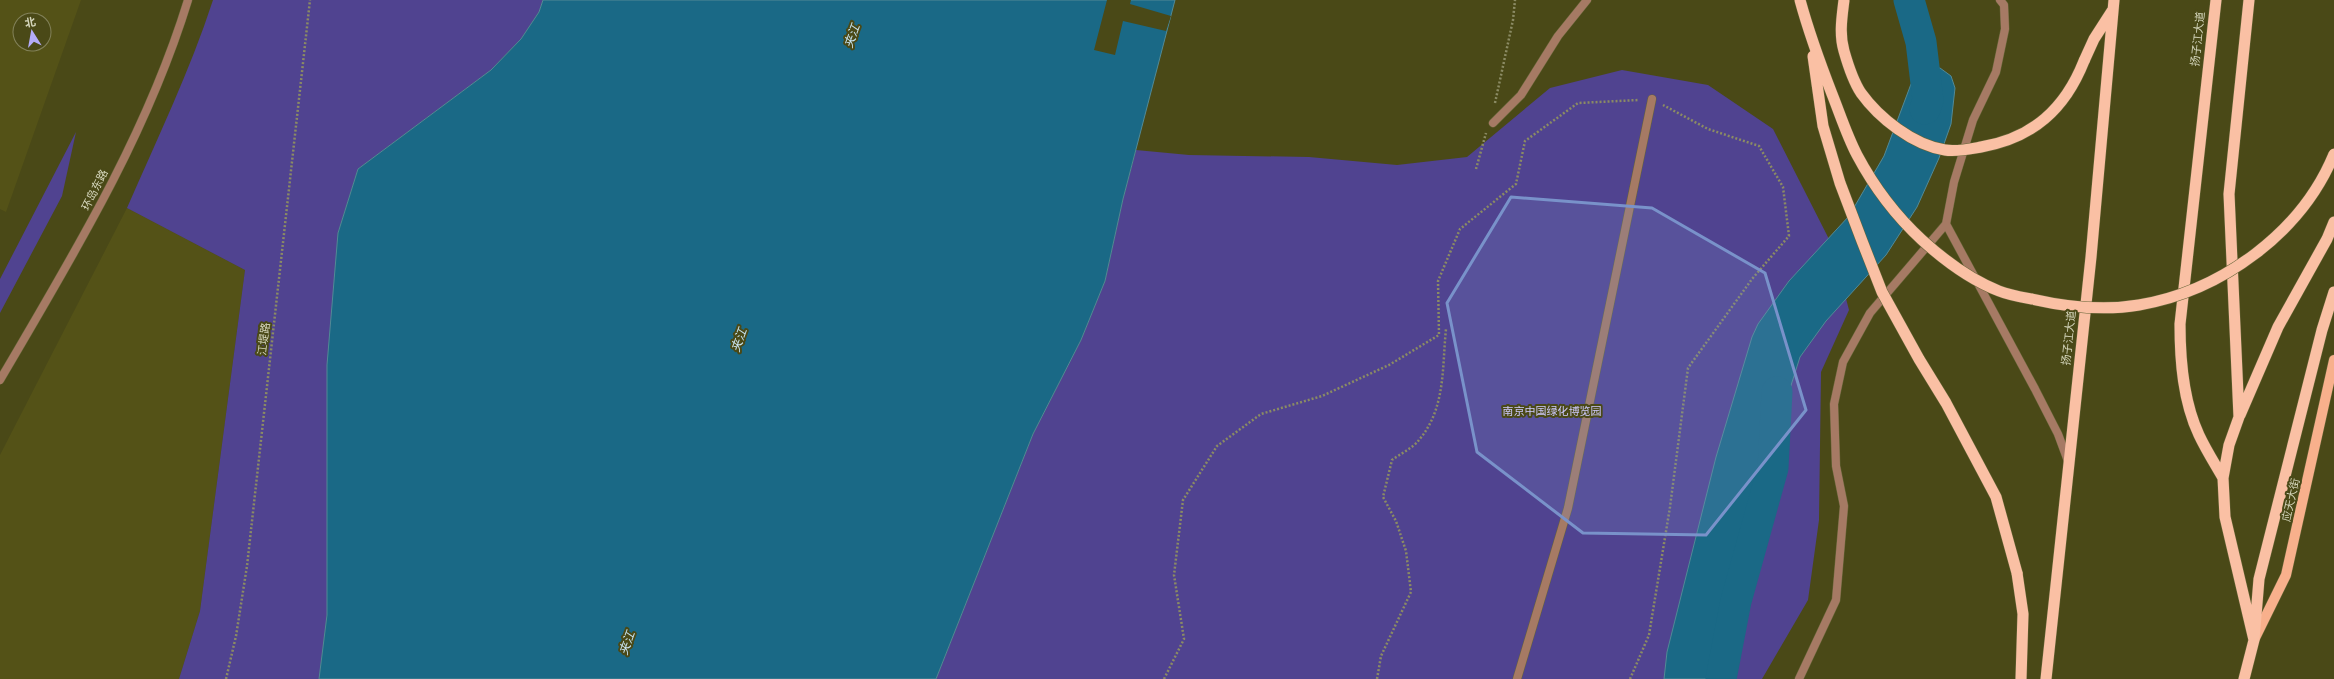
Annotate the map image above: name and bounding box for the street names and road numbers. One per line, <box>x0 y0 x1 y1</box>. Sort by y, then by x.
street label: 扬子江大道 <box>2189 11 2207 67</box>
street label: 环岛东路 <box>79 167 111 213</box>
street label: 扬子江大道 <box>2060 310 2078 366</box>
street label: 江堤路 <box>256 322 272 356</box>
street label: 应天大街 <box>2280 477 2302 523</box>

